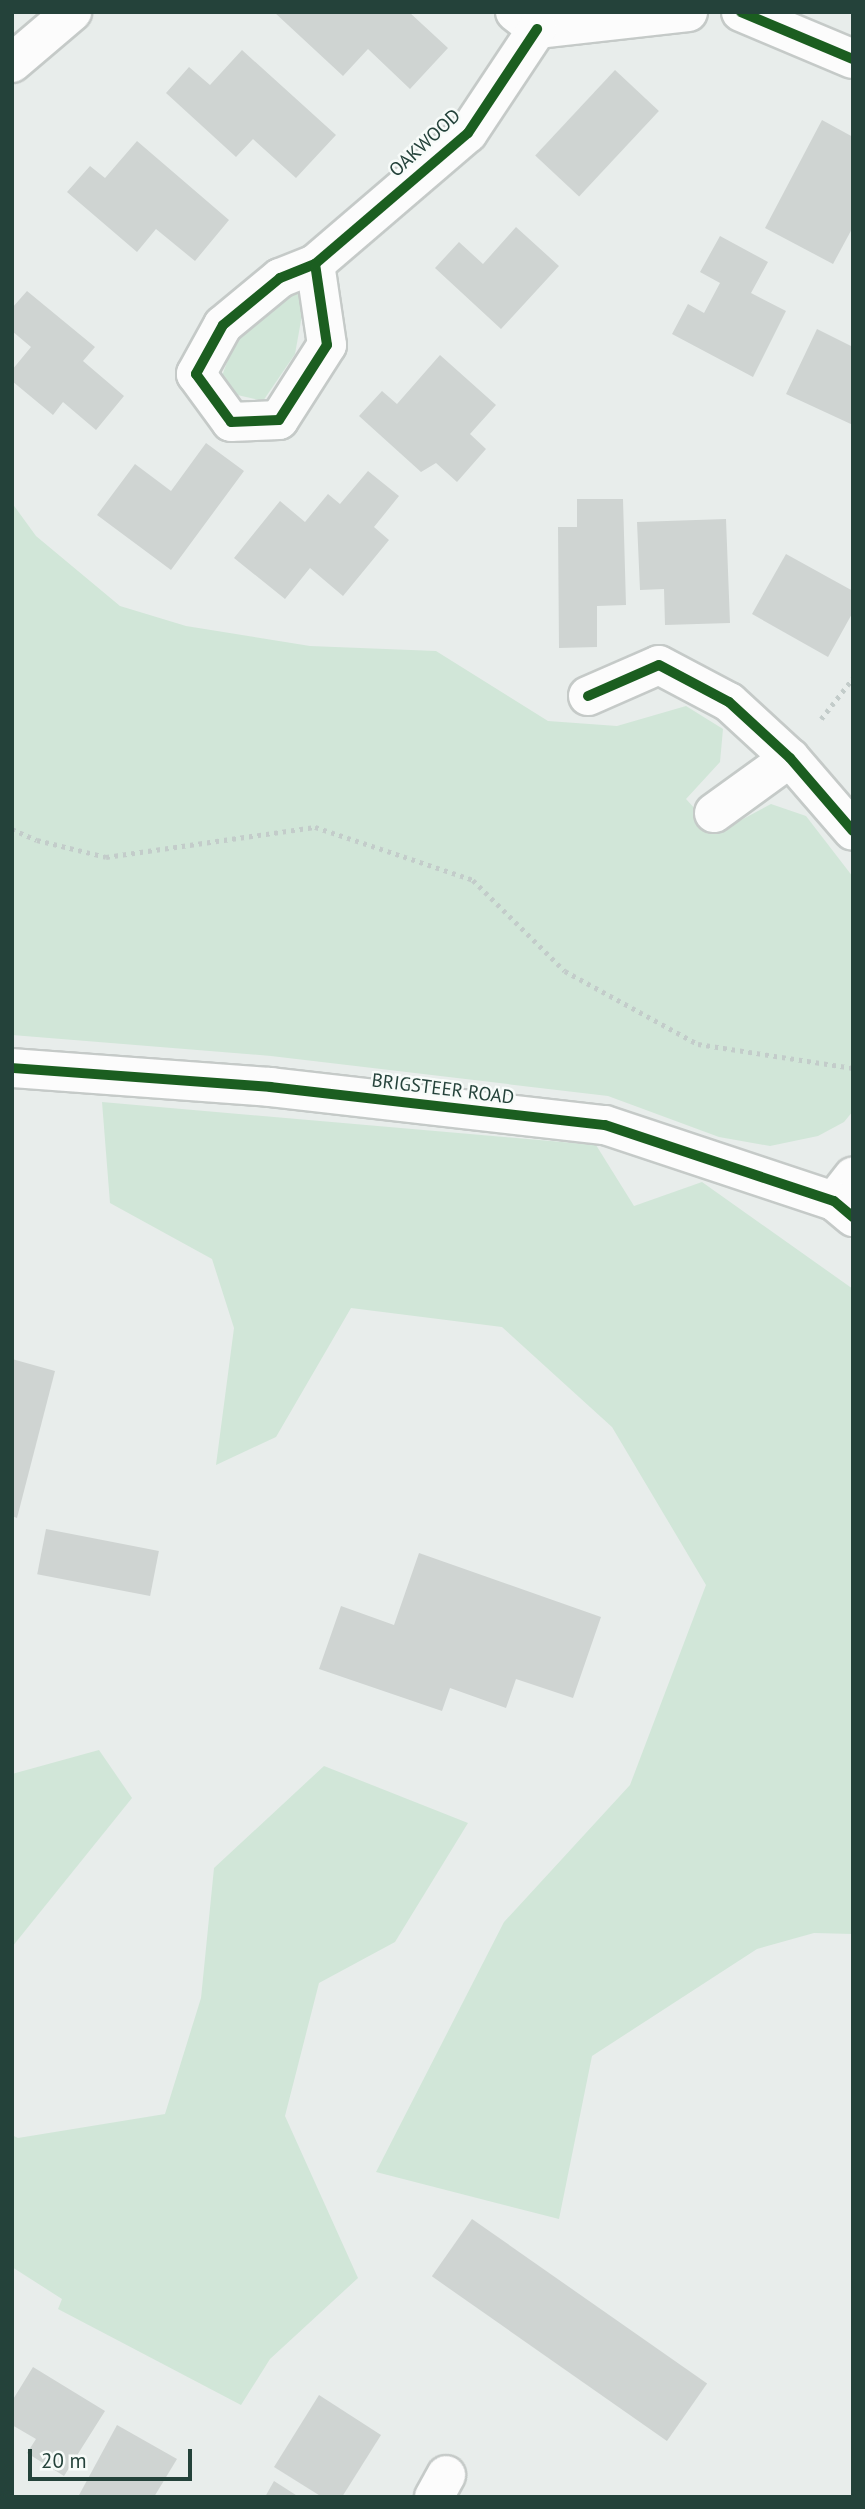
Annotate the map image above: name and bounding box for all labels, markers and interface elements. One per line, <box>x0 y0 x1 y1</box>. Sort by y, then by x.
street label: OAKWOOD <box>385 104 465 182</box>
street label: BRIGSTEER ROAD <box>370 1069 516 1109</box>
scale bar <box>32 2436 196 2480</box>
text: 20 m <box>41 2447 87 2474</box>

